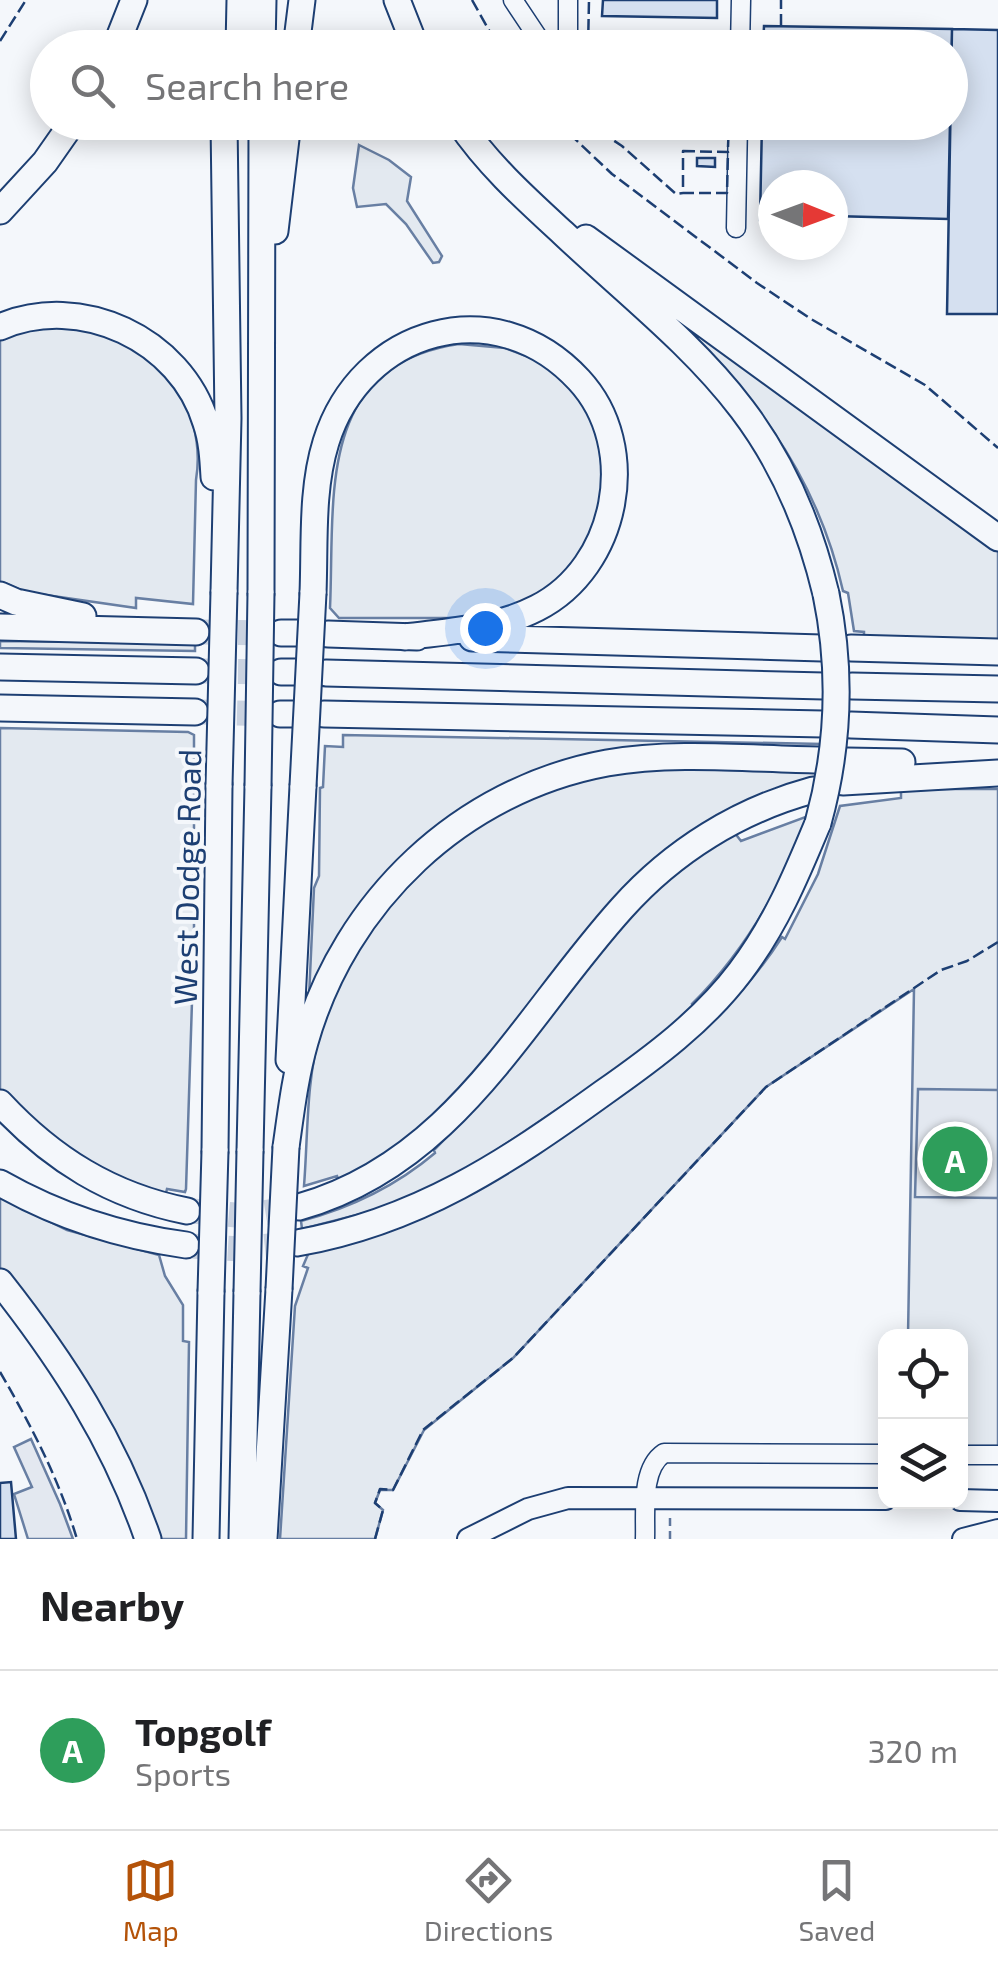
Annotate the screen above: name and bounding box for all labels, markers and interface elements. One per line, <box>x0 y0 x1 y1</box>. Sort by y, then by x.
search box <box>30 30 968 140</box>
icon: search <box>65 58 120 113</box>
text: Search here <box>145 62 349 108</box>
north arrow <box>758 170 848 260</box>
your location <box>460 603 511 654</box>
street label: West Dodge Road <box>165 749 207 1005</box>
pin: A <box>922 1122 988 1196</box>
map controls <box>878 1329 968 1509</box>
button: locate <box>878 1329 968 1419</box>
button: layers <box>878 1419 968 1509</box>
text: Nearby <box>40 1579 184 1629</box>
text: Topgolf <box>135 1708 271 1754</box>
text: A <box>62 1731 83 1769</box>
text: 320 m <box>868 1731 958 1769</box>
text: Sports <box>135 1754 231 1792</box>
tab: Map <box>123 1853 179 1947</box>
tab: Directions <box>424 1853 553 1947</box>
tab: Saved <box>799 1853 875 1947</box>

